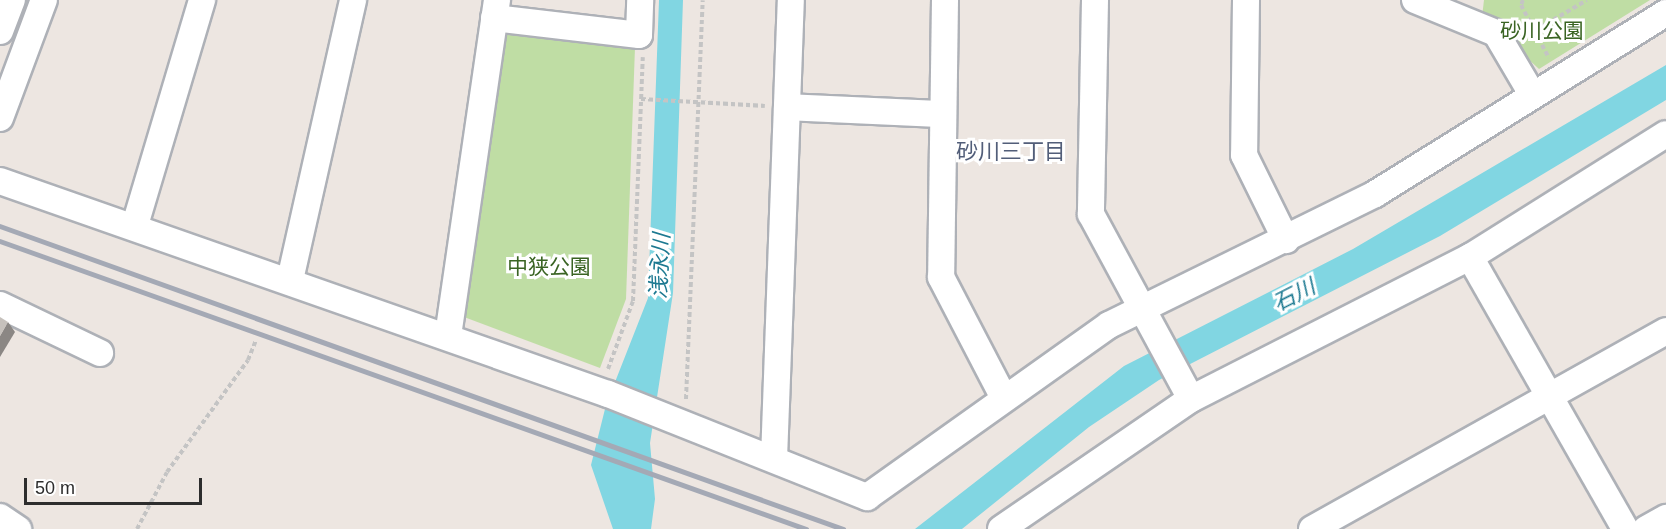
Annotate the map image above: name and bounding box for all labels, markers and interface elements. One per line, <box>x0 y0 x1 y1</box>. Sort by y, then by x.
park label: 砂川公園 <box>1500 18 1584 44</box>
district label: 砂川三丁目 <box>956 139 1066 165</box>
water label: 浅永川 <box>645 232 675 300</box>
park label: 中狭公園 <box>507 254 591 280</box>
water label: 石川 <box>1268 273 1320 317</box>
scale bar <box>27 466 206 504</box>
text: 50 m <box>35 478 75 498</box>

